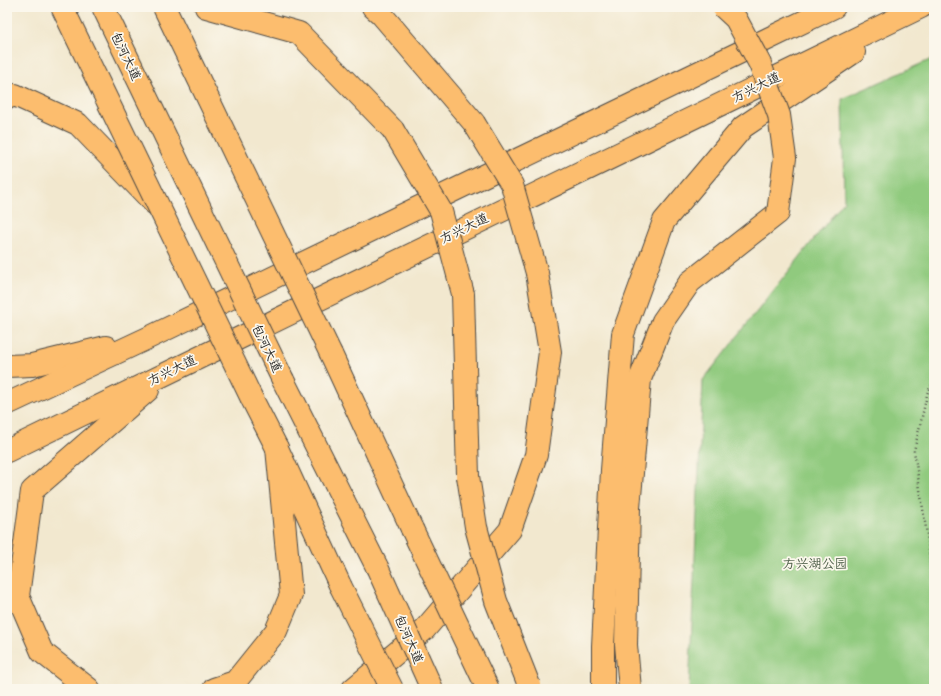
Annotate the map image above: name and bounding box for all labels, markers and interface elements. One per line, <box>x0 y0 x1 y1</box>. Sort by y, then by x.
street label: 包河大道 <box>108 29 144 83</box>
street label: 方兴大道 <box>729 69 783 105</box>
street label: 方兴大道 <box>437 210 491 246</box>
street label: 包河大道 <box>249 321 285 375</box>
street label: 方兴大道 <box>145 352 199 388</box>
park label: 方兴湖公园 <box>782 556 848 571</box>
street label: 包河大道 <box>392 612 426 666</box>

